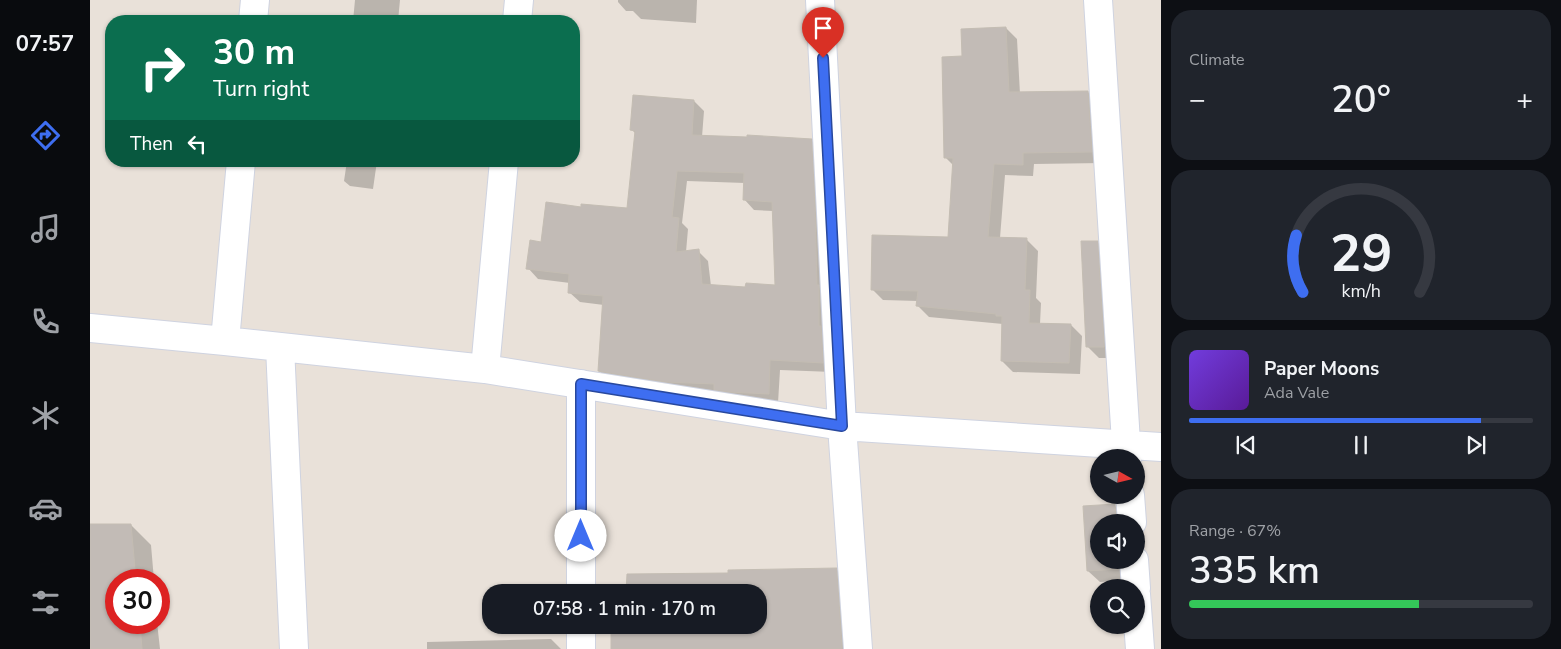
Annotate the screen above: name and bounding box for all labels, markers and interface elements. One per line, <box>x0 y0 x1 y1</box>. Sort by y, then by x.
pin <box>802 7 844 58</box>
icon: arrive <box>809 14 837 42</box>
text: 07:57 <box>16 29 74 59</box>
text: 30 m <box>213 29 295 76</box>
icon: right <box>130 35 195 100</box>
text: Climate <box>1189 49 1244 71</box>
text: Turn right <box>213 74 309 104</box>
text: 20° <box>1331 74 1391 125</box>
text: − <box>1189 81 1206 119</box>
text: + <box>1516 81 1533 119</box>
icon: directions <box>28 118 63 153</box>
icon: left <box>183 130 211 158</box>
text: Then <box>130 131 173 157</box>
icon: music <box>28 211 63 246</box>
text: 29 <box>1330 218 1392 289</box>
text: km/h <box>1341 279 1381 303</box>
icon: phone <box>28 304 63 339</box>
text: Paper Moons <box>1264 356 1379 382</box>
text: Ada Vale <box>1264 382 1329 404</box>
icon: climate <box>28 398 63 433</box>
icon: previous <box>1232 431 1260 459</box>
icon: pause <box>1347 431 1375 459</box>
icon: next <box>1462 431 1490 459</box>
north arrow <box>1090 449 1145 504</box>
map controls <box>1090 449 1145 634</box>
icon: car <box>28 491 63 526</box>
position arrow <box>554 509 606 561</box>
button: sound <box>1090 514 1145 569</box>
text: Range · 67% <box>1189 520 1281 542</box>
text: 335 km <box>1189 545 1320 596</box>
speed limit sign: 30 <box>105 569 170 634</box>
button: search <box>1090 579 1145 634</box>
icon: filters <box>28 585 63 620</box>
text: 07:58 · 1 min · 170 m <box>533 596 716 622</box>

